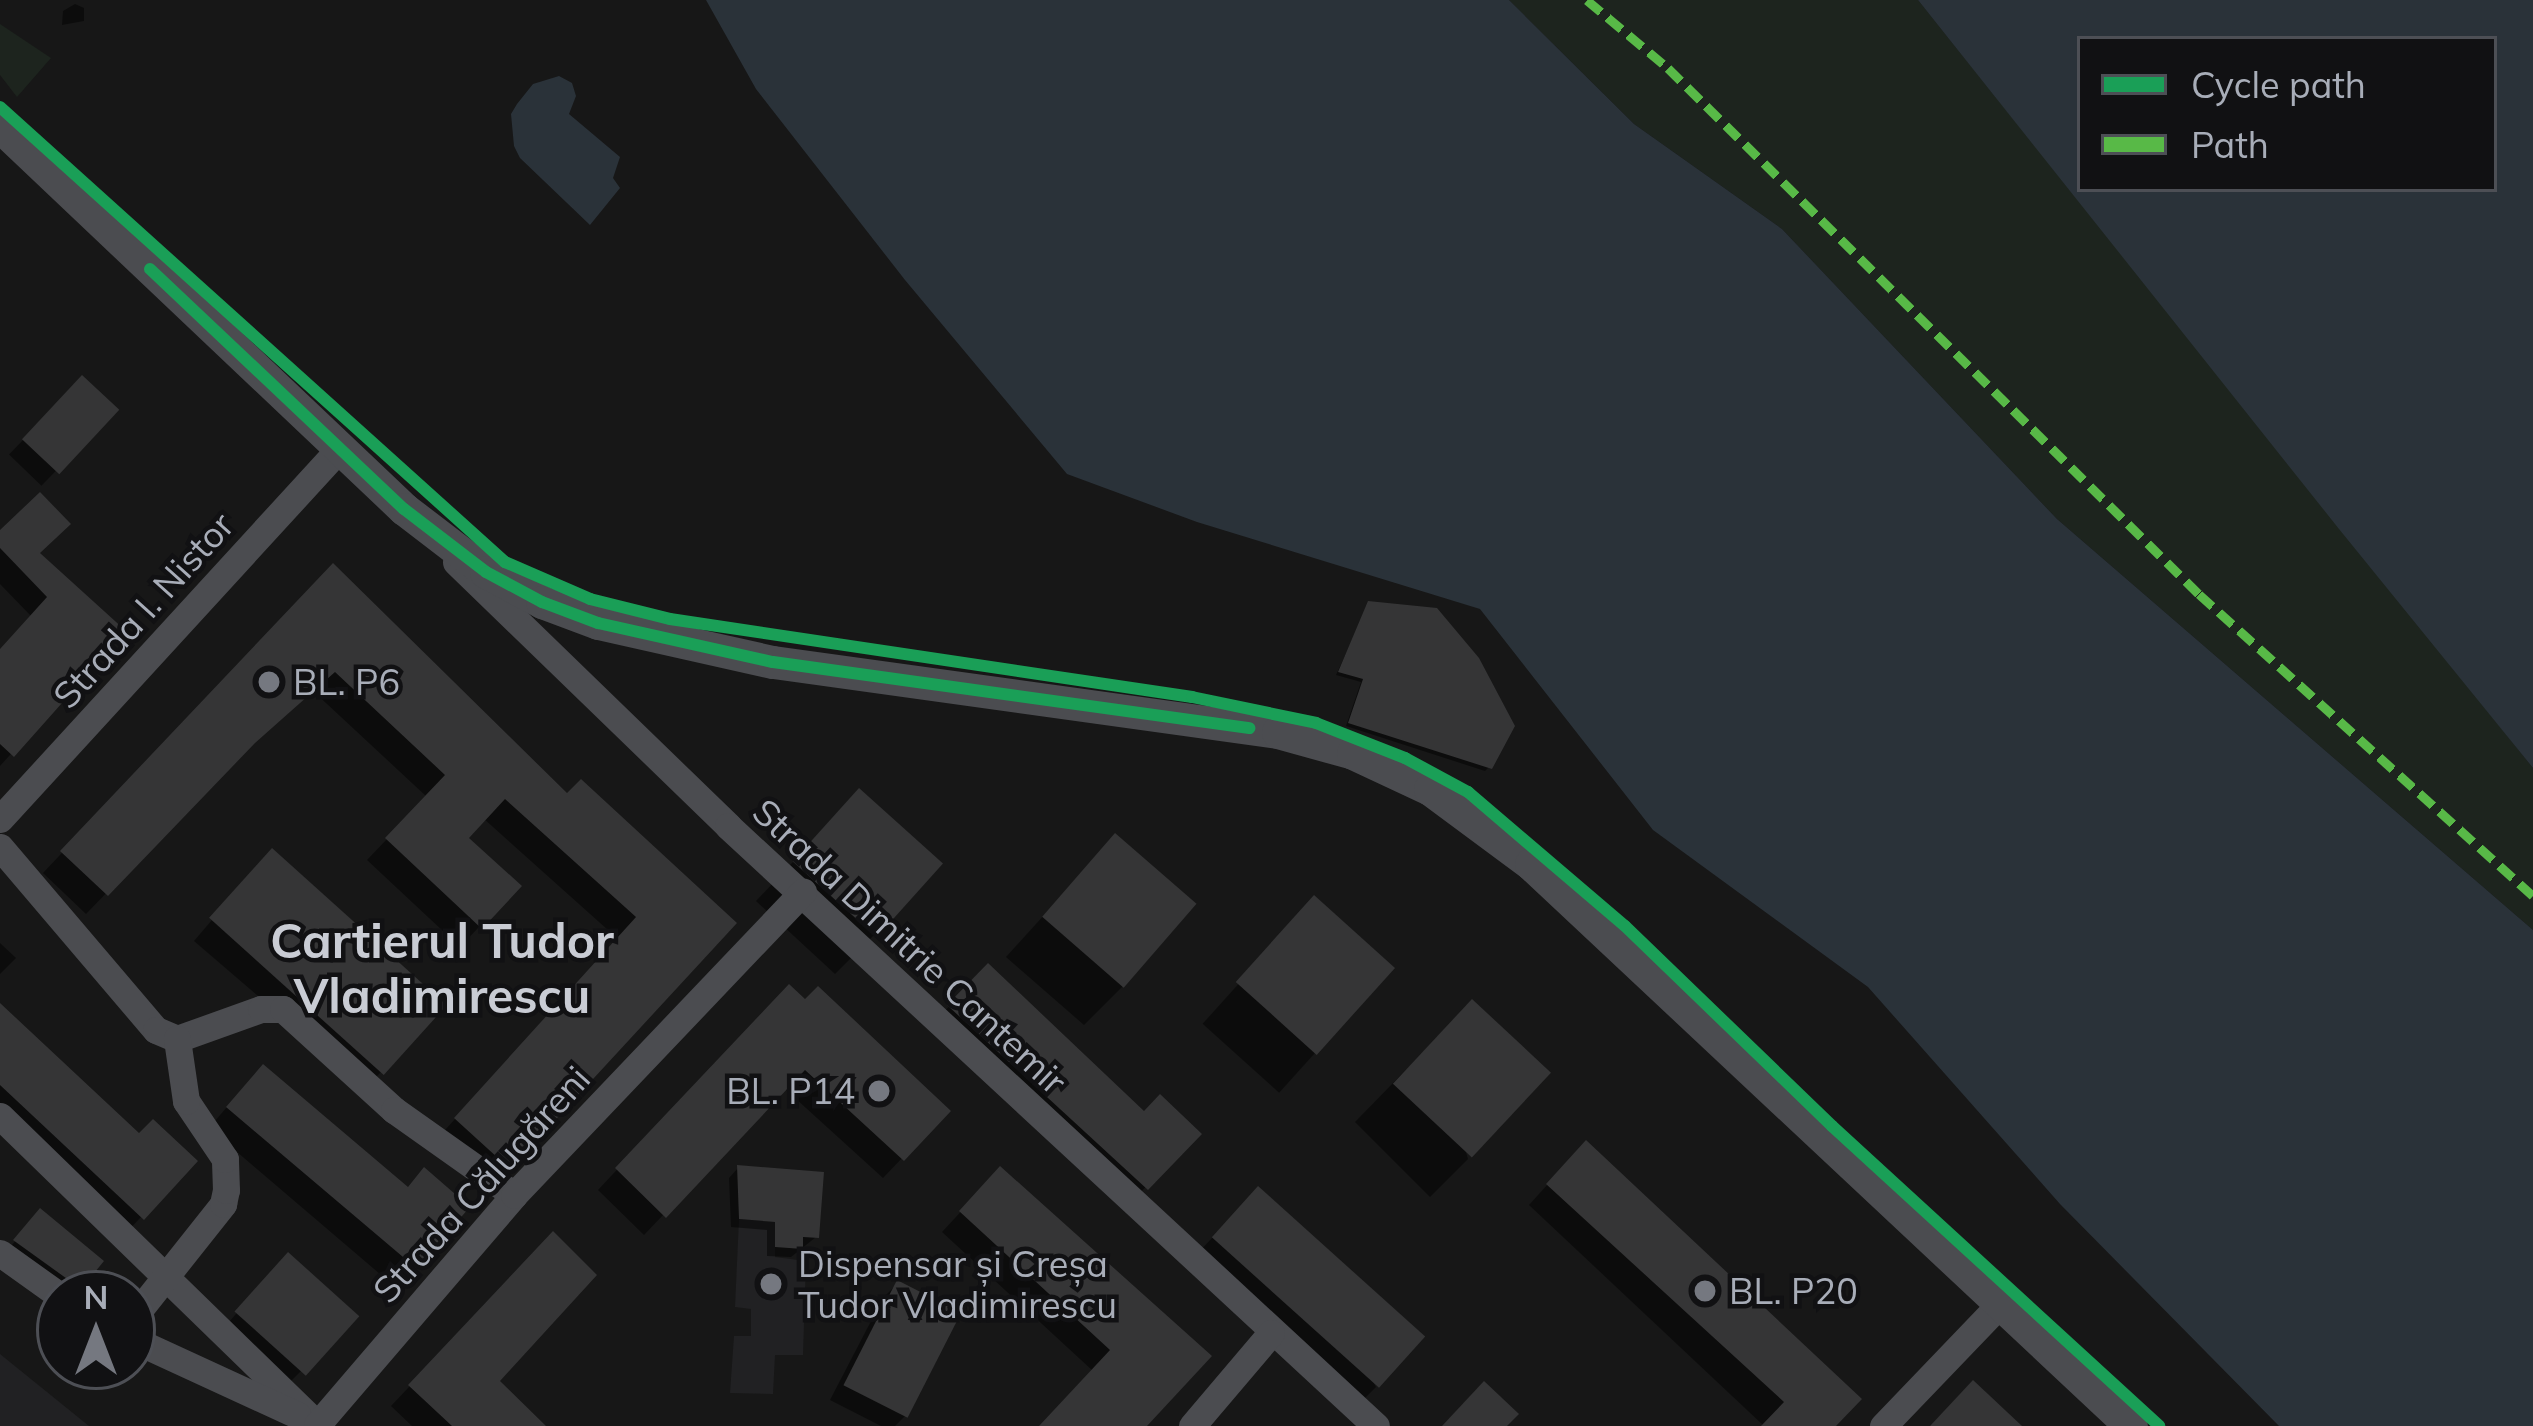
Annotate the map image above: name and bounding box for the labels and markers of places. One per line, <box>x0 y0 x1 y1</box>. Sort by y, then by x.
place label: BL. P6 <box>293 660 400 704</box>
marker: BL. P6 <box>256 669 282 695</box>
place label: BL. P14 <box>726 1069 855 1113</box>
marker: BL. P14 <box>866 1078 892 1104</box>
place label: Dispensar și Creșa Tudor Vladimirescu <box>798 1241 1117 1326</box>
marker: Dispensar și Creșa Tudor Vladimirescu <box>755 1268 787 1300</box>
place label: BL. P20 <box>1729 1269 1858 1313</box>
marker: BL. P20 <box>1692 1278 1718 1304</box>

